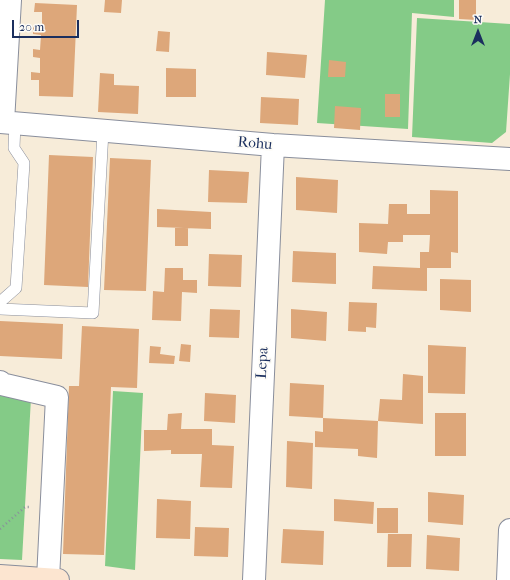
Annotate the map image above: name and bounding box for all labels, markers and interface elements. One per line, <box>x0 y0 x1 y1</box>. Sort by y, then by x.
scale bar <box>14 12 81 38</box>
north arrow <box>458 12 498 52</box>
text: N <box>474 13 482 26</box>
text: 20 m <box>19 20 44 34</box>
street label: Rohu <box>237 134 273 154</box>
street label: Lepa <box>253 347 273 379</box>

